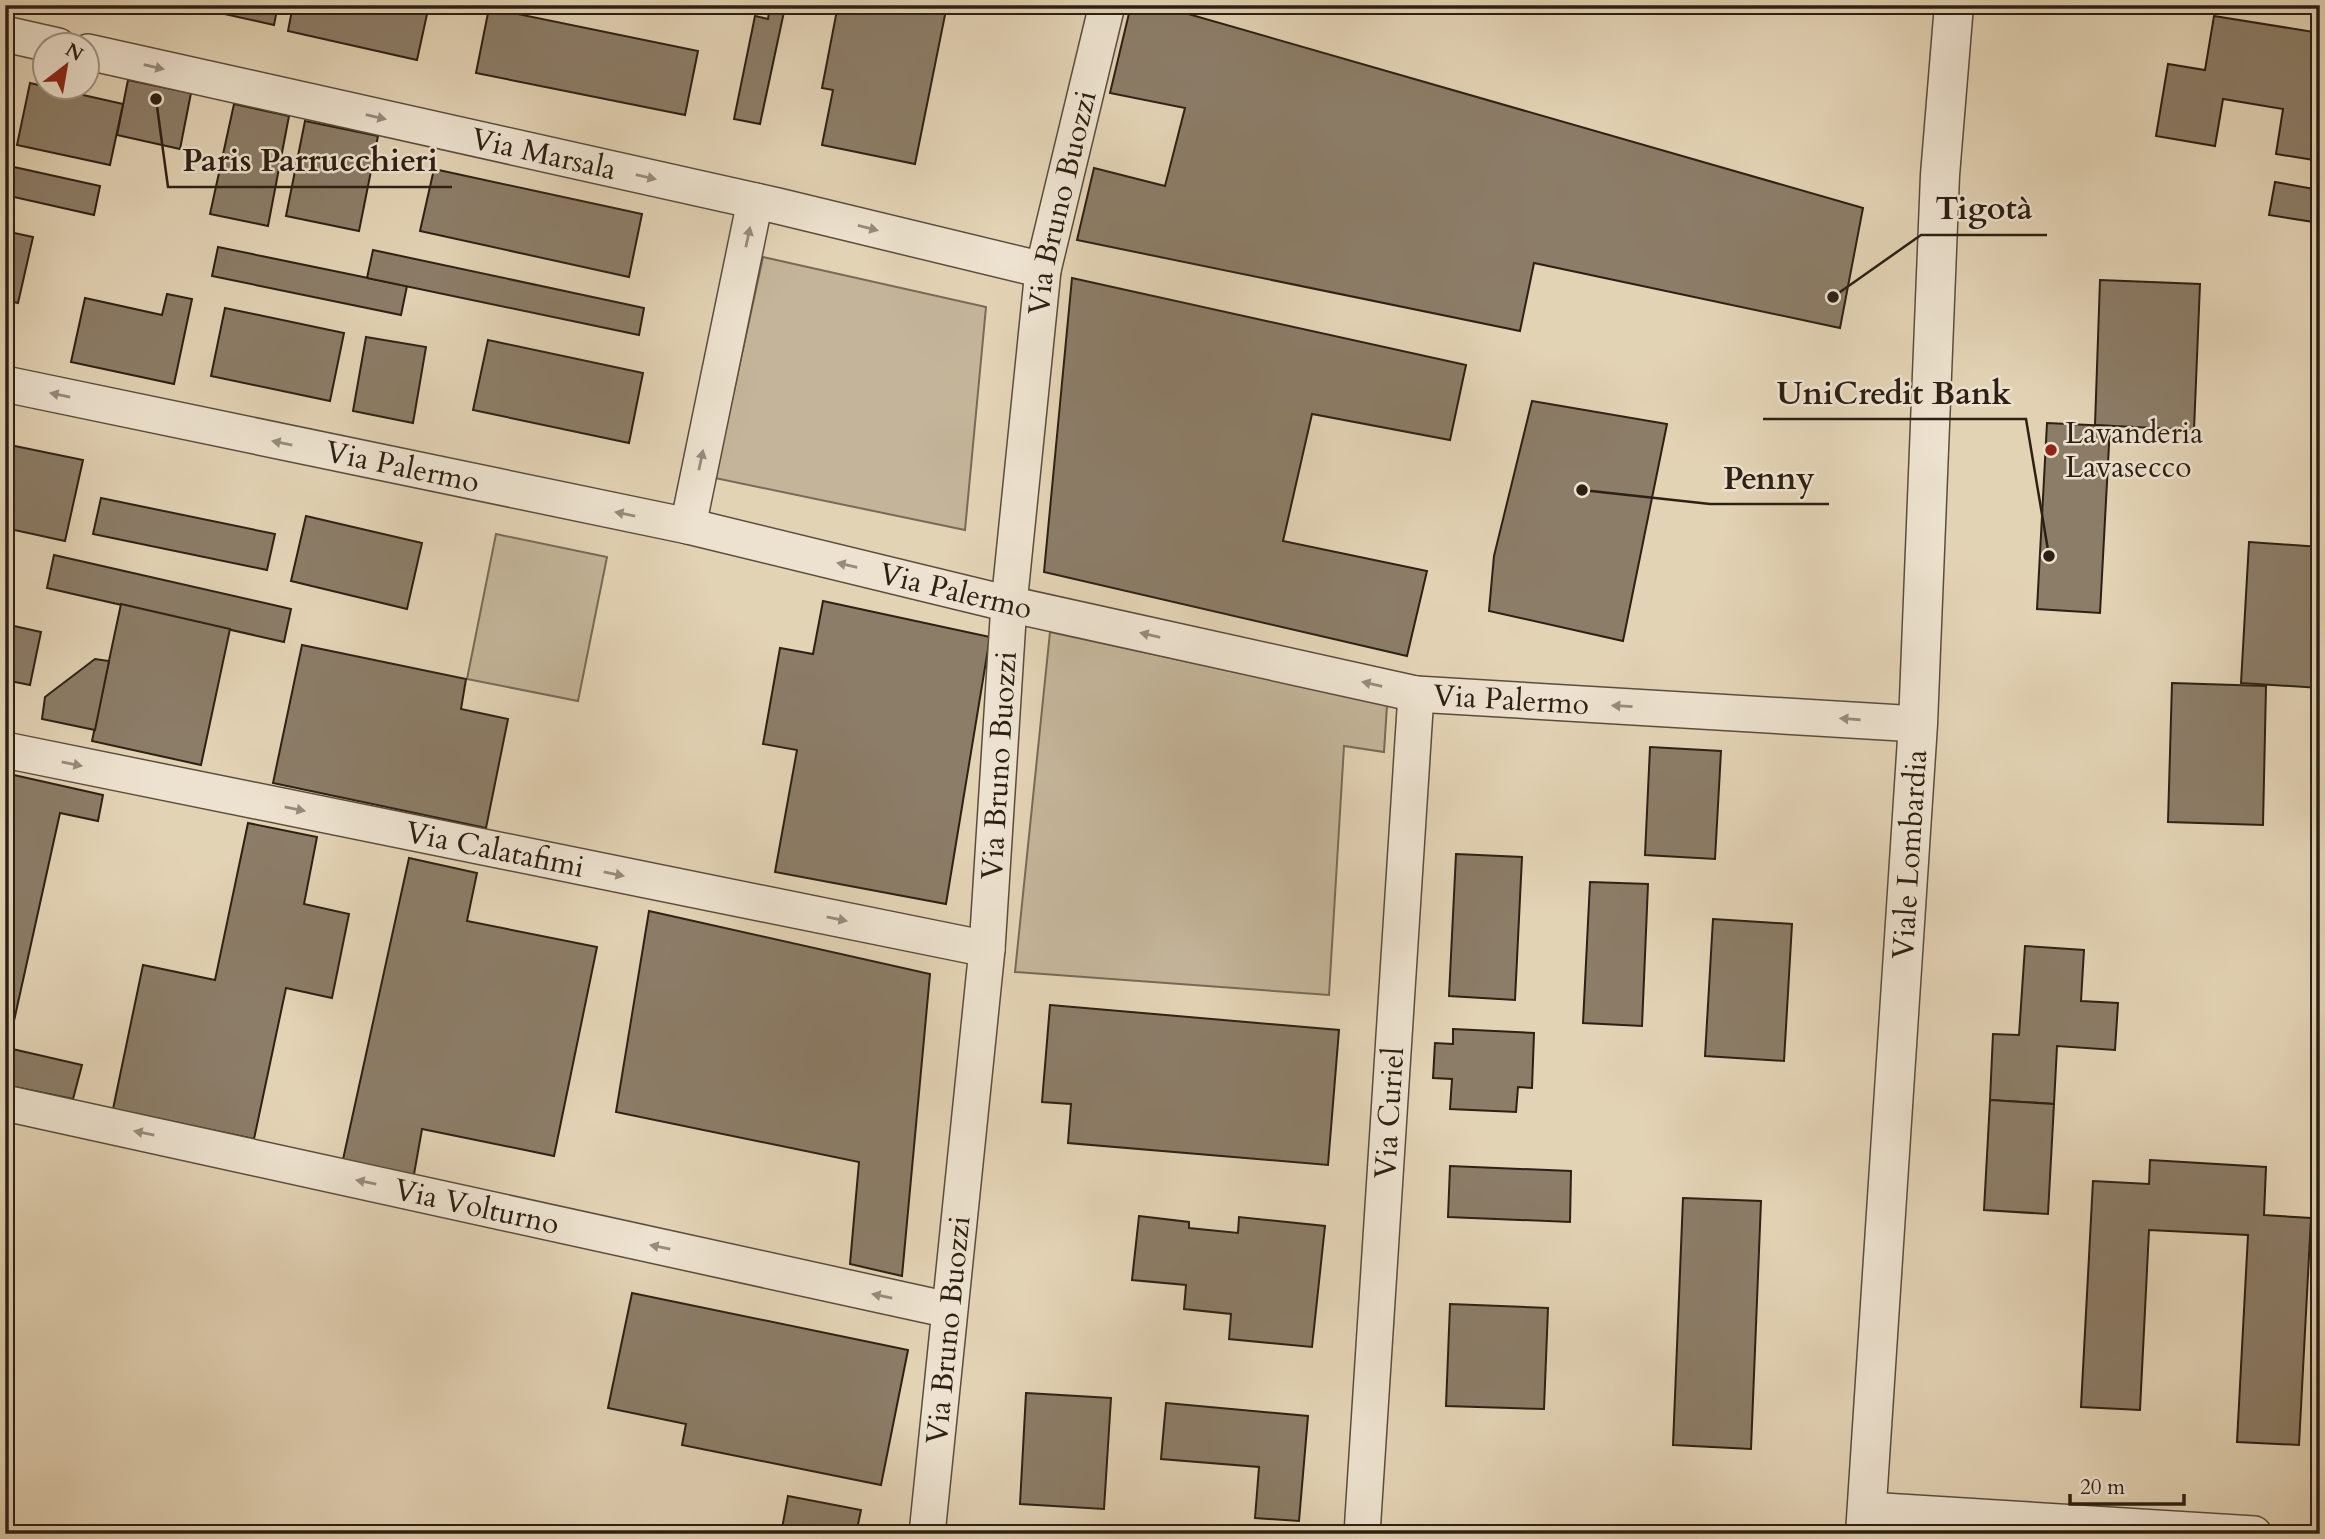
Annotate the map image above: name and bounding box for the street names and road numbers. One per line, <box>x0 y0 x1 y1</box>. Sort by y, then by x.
street label: Via Bruno Buozzi <box>1018 86 1106 317</box>
street label: Via Marsala <box>467 118 620 190</box>
street label: Via Palermo <box>322 431 483 503</box>
street label: Via Palermo <box>875 553 1036 629</box>
street label: Via Bruno Buozzi <box>971 650 1026 881</box>
street label: Via Palermo <box>1432 675 1590 725</box>
street label: Viale Lombardia <box>1882 748 1937 961</box>
street label: Via Calatafimi <box>402 811 588 887</box>
street label: Via Curiel <box>1364 1046 1414 1180</box>
street label: Via Volturno <box>391 1168 563 1244</box>
street label: Via Bruno Buozzi <box>916 1214 980 1446</box>

